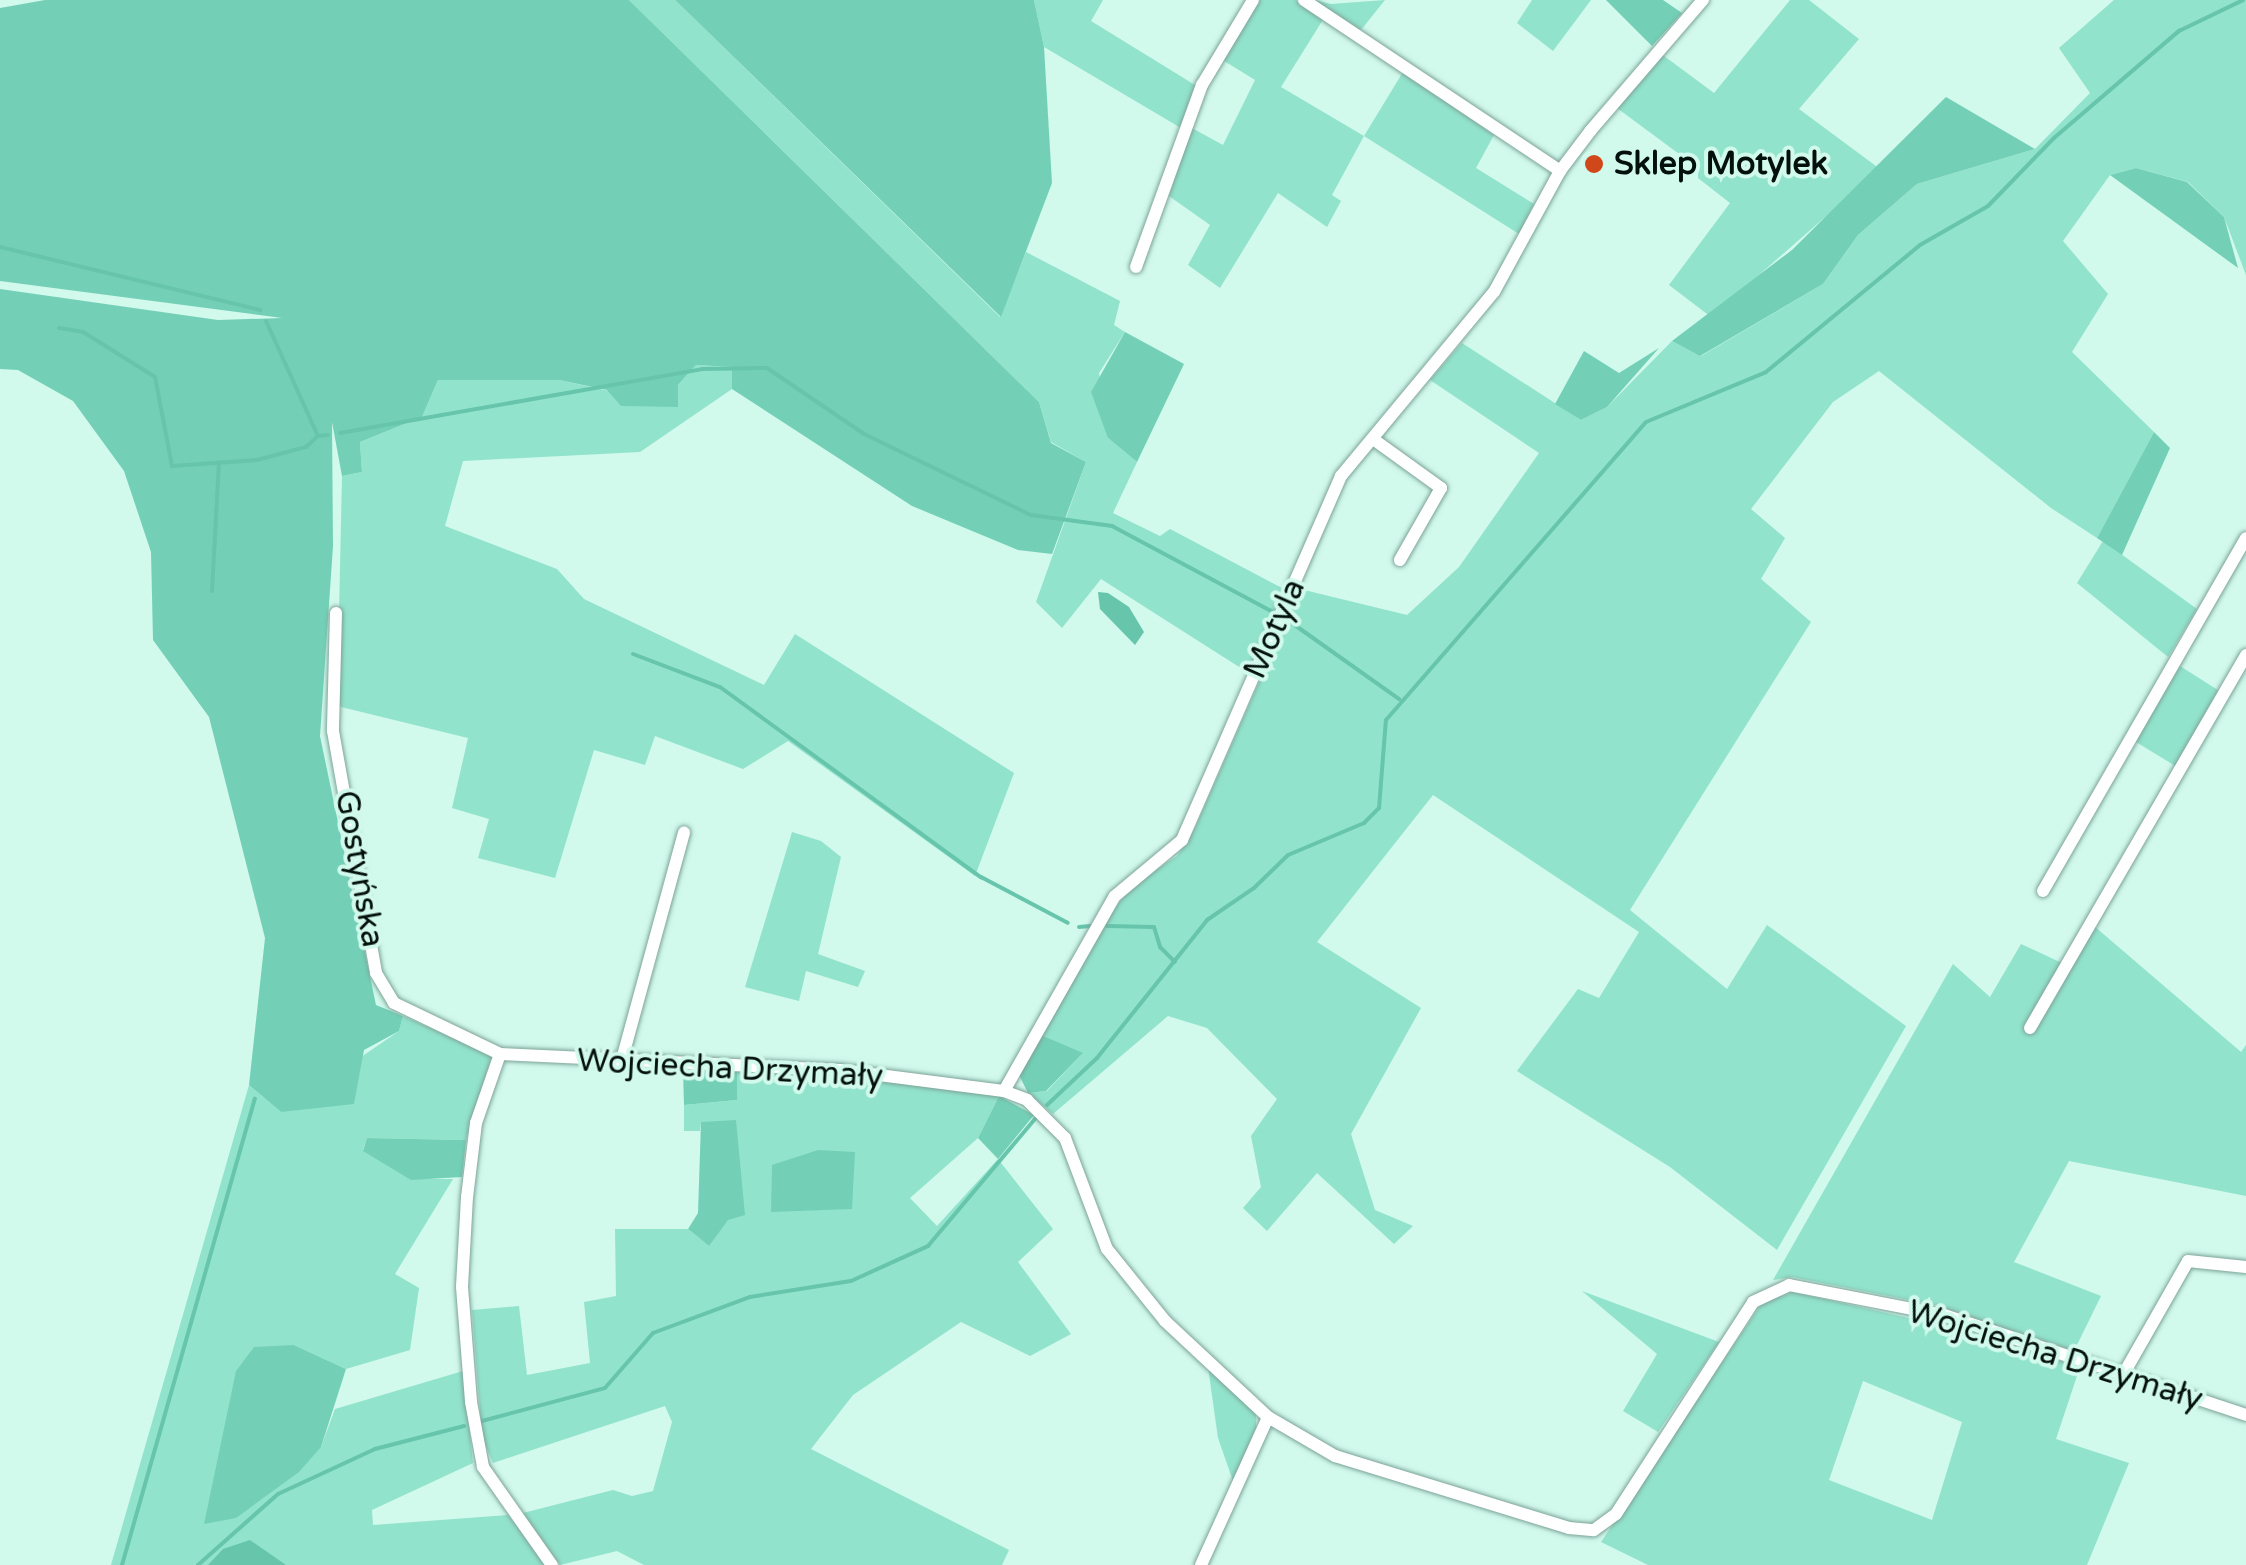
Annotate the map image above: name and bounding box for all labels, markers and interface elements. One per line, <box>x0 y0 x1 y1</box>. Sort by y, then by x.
place label: Sklep Motylek <box>1614 145 1828 183</box>
marker: Sklep Motylek <box>1583 153 1605 175</box>
street label: Motyla <box>1236 573 1314 685</box>
street label: Gostyńska <box>326 788 392 950</box>
street label: Wojciecha Drzymały <box>576 1042 884 1096</box>
street label: Wojciecha Drzymały <box>1903 1293 2207 1419</box>

